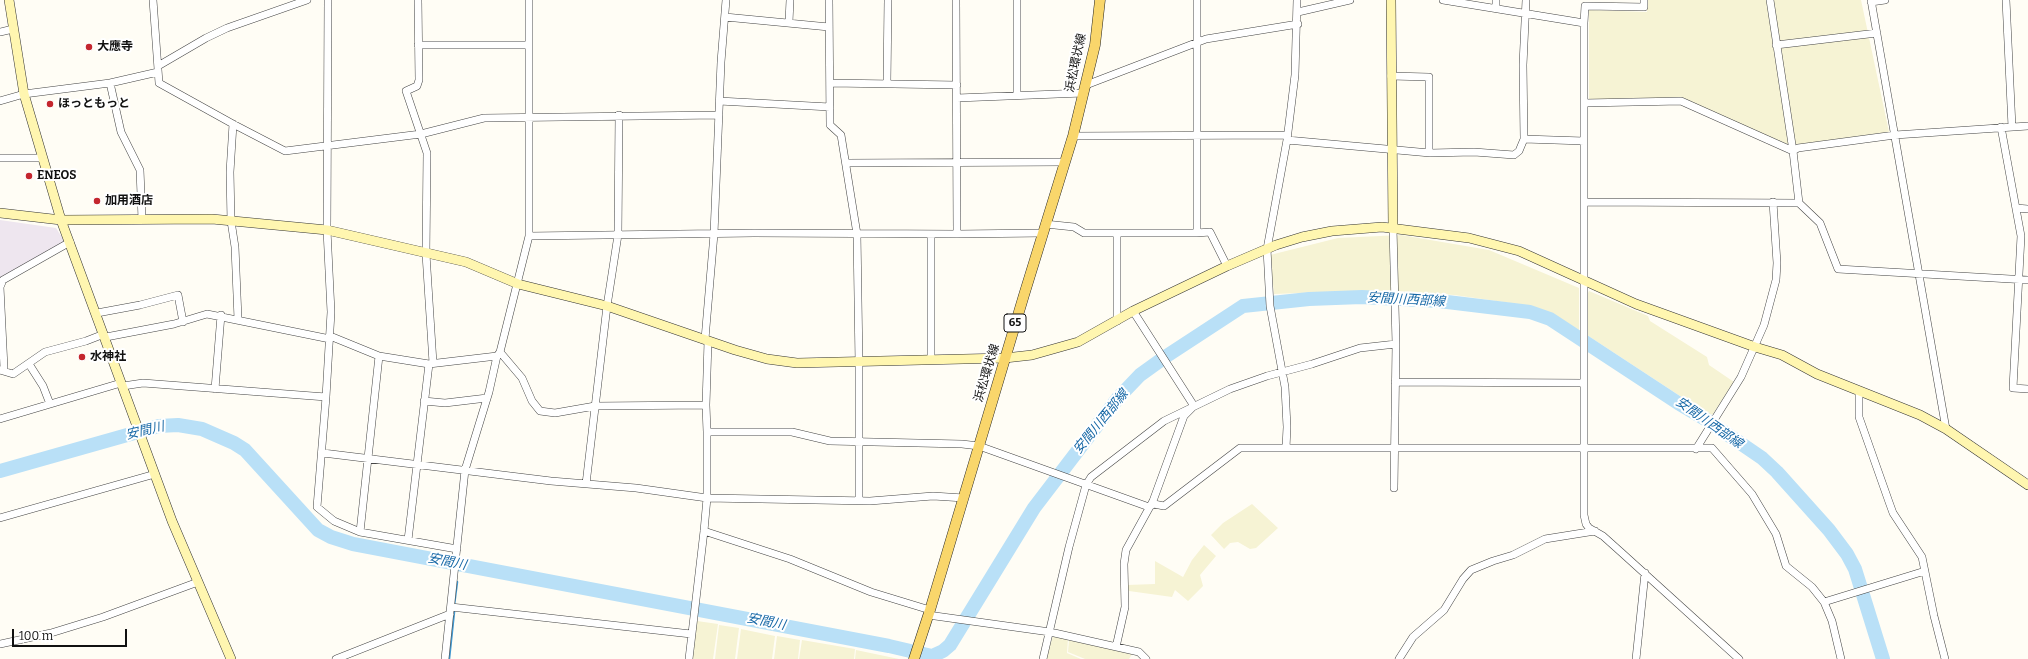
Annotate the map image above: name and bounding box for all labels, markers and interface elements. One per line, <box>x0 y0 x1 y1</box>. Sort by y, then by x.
street label: 浜松環状線 <box>1063 32 1089 94</box>
place label: 大應寺 <box>97 40 133 54</box>
marker: 大應寺 <box>84 42 94 52</box>
place label: ほっともっと <box>58 97 130 111</box>
marker: ほっともっと <box>45 99 55 109</box>
place label: ENEOS <box>37 169 77 183</box>
marker: ENEOS <box>24 171 34 181</box>
place label: 加用酒店 <box>105 194 153 208</box>
marker: 加用酒店 <box>92 196 102 206</box>
water label: 安間川西部線 <box>1367 290 1445 310</box>
road number: 65 <box>1004 314 1026 332</box>
street label: 浜松環状線 <box>971 342 1003 404</box>
place label: 水神社 <box>90 350 126 364</box>
marker: 水神社 <box>77 352 87 362</box>
water label: 安間川西部線 <box>1070 387 1132 457</box>
water label: 安間川西部線 <box>1673 394 1745 452</box>
water label: 安間川 <box>124 419 166 443</box>
water label: 安間川 <box>426 551 468 573</box>
water label: 安間川 <box>745 611 787 633</box>
scale bar <box>14 621 129 647</box>
text: 100 m <box>19 629 53 643</box>

